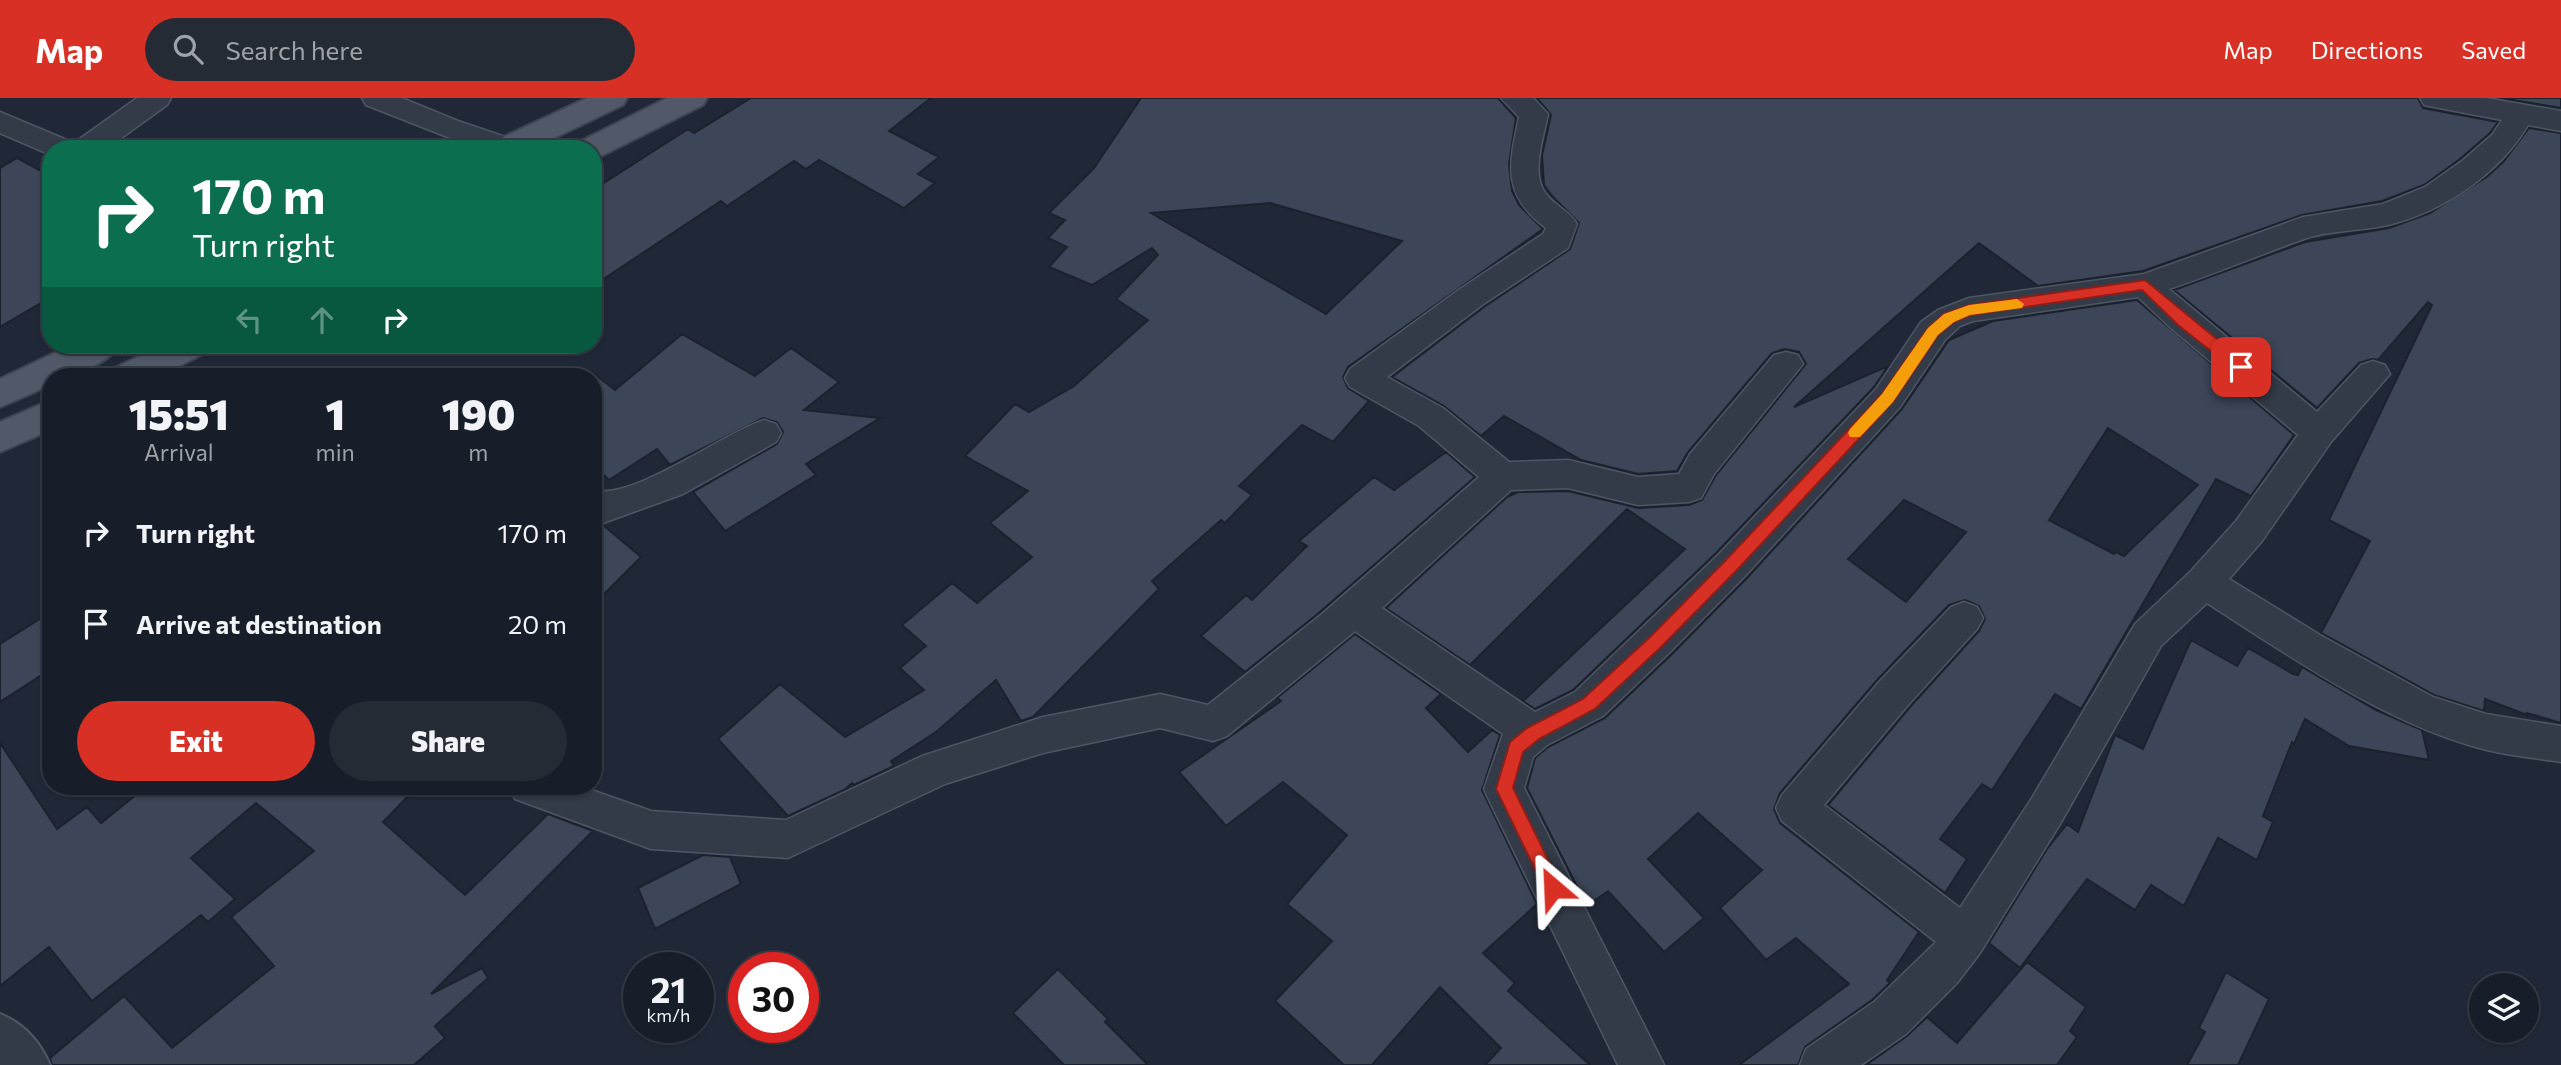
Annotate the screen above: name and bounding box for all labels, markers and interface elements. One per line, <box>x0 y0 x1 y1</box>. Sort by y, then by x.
search box <box>145 18 635 81</box>
text: Map <box>35 29 103 70</box>
icon: search <box>169 30 207 68</box>
text: Search here <box>225 34 363 65</box>
text: Map <box>2223 35 2273 64</box>
text: Directions <box>2311 35 2423 64</box>
text: Saved <box>2461 35 2526 64</box>
text: 170 m <box>192 164 325 224</box>
icon: right <box>77 168 168 259</box>
text: Turn right <box>192 224 335 264</box>
icon: left <box>230 301 268 339</box>
icon: ahead <box>303 301 341 339</box>
icon: right <box>376 301 414 339</box>
pin <box>2211 337 2271 397</box>
icon: arrive <box>2222 348 2260 386</box>
text: 15:51 <box>129 387 229 439</box>
text: 1 <box>325 387 345 439</box>
text: 190 <box>441 387 515 439</box>
text: Arrival <box>144 438 214 466</box>
text: min <box>316 438 355 466</box>
text: m <box>468 438 488 466</box>
icon: right <box>77 514 115 552</box>
text: Turn right <box>136 517 255 548</box>
text: 170 m <box>498 517 567 548</box>
icon: arrive <box>77 605 115 643</box>
text: Arrive at destination <box>136 608 382 639</box>
text: 20 m <box>508 608 567 639</box>
button: Exit <box>77 701 315 781</box>
button: Share <box>329 701 567 781</box>
position arrow <box>1516 851 1590 925</box>
speed limit sign: 30 <box>728 952 819 1043</box>
text: 21 <box>651 967 686 1010</box>
map controls <box>2469 973 2539 1043</box>
button: layers <box>2469 973 2539 1043</box>
text: km/h <box>647 1004 690 1026</box>

